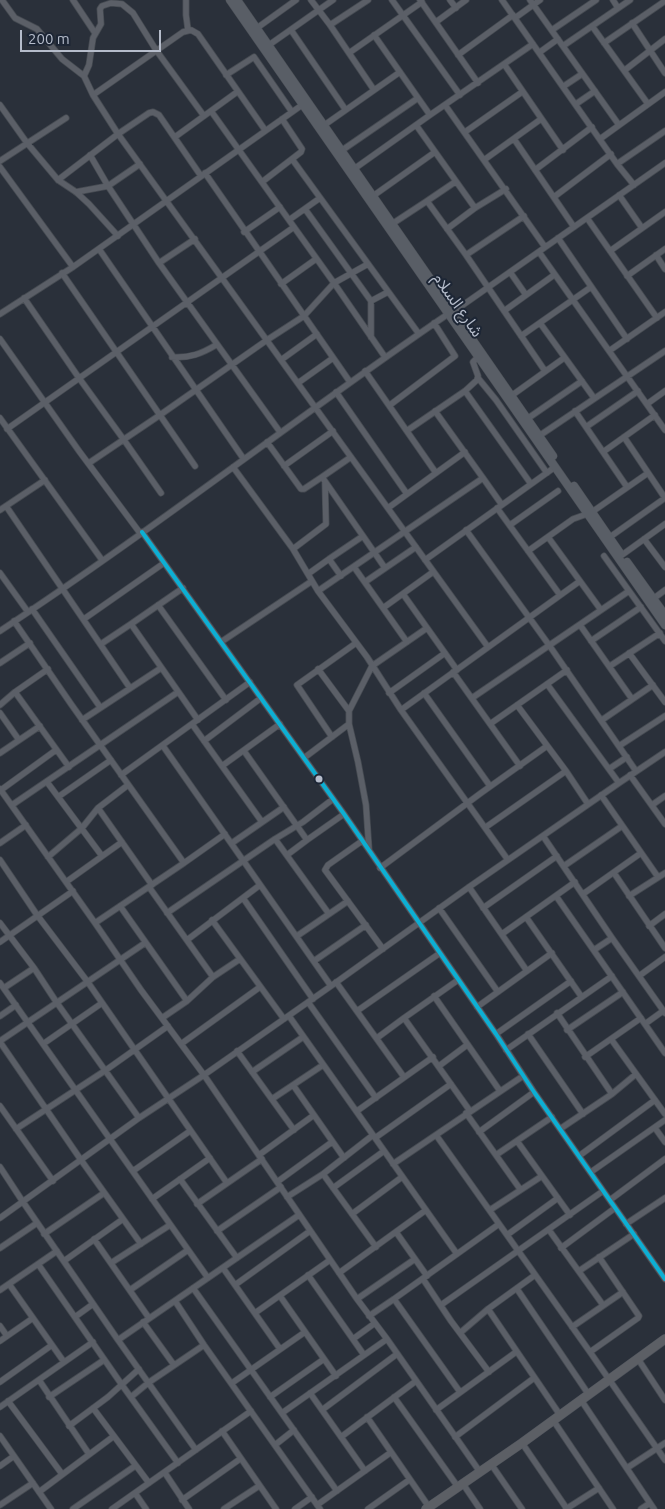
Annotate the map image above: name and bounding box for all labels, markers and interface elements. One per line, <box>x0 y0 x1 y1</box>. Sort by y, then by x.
scale bar <box>22 20 164 52</box>
text: 200 m <box>28 30 70 47</box>
street label: شارع السلام <box>429 269 487 341</box>
unlabelled marker <box>314 774 324 784</box>

